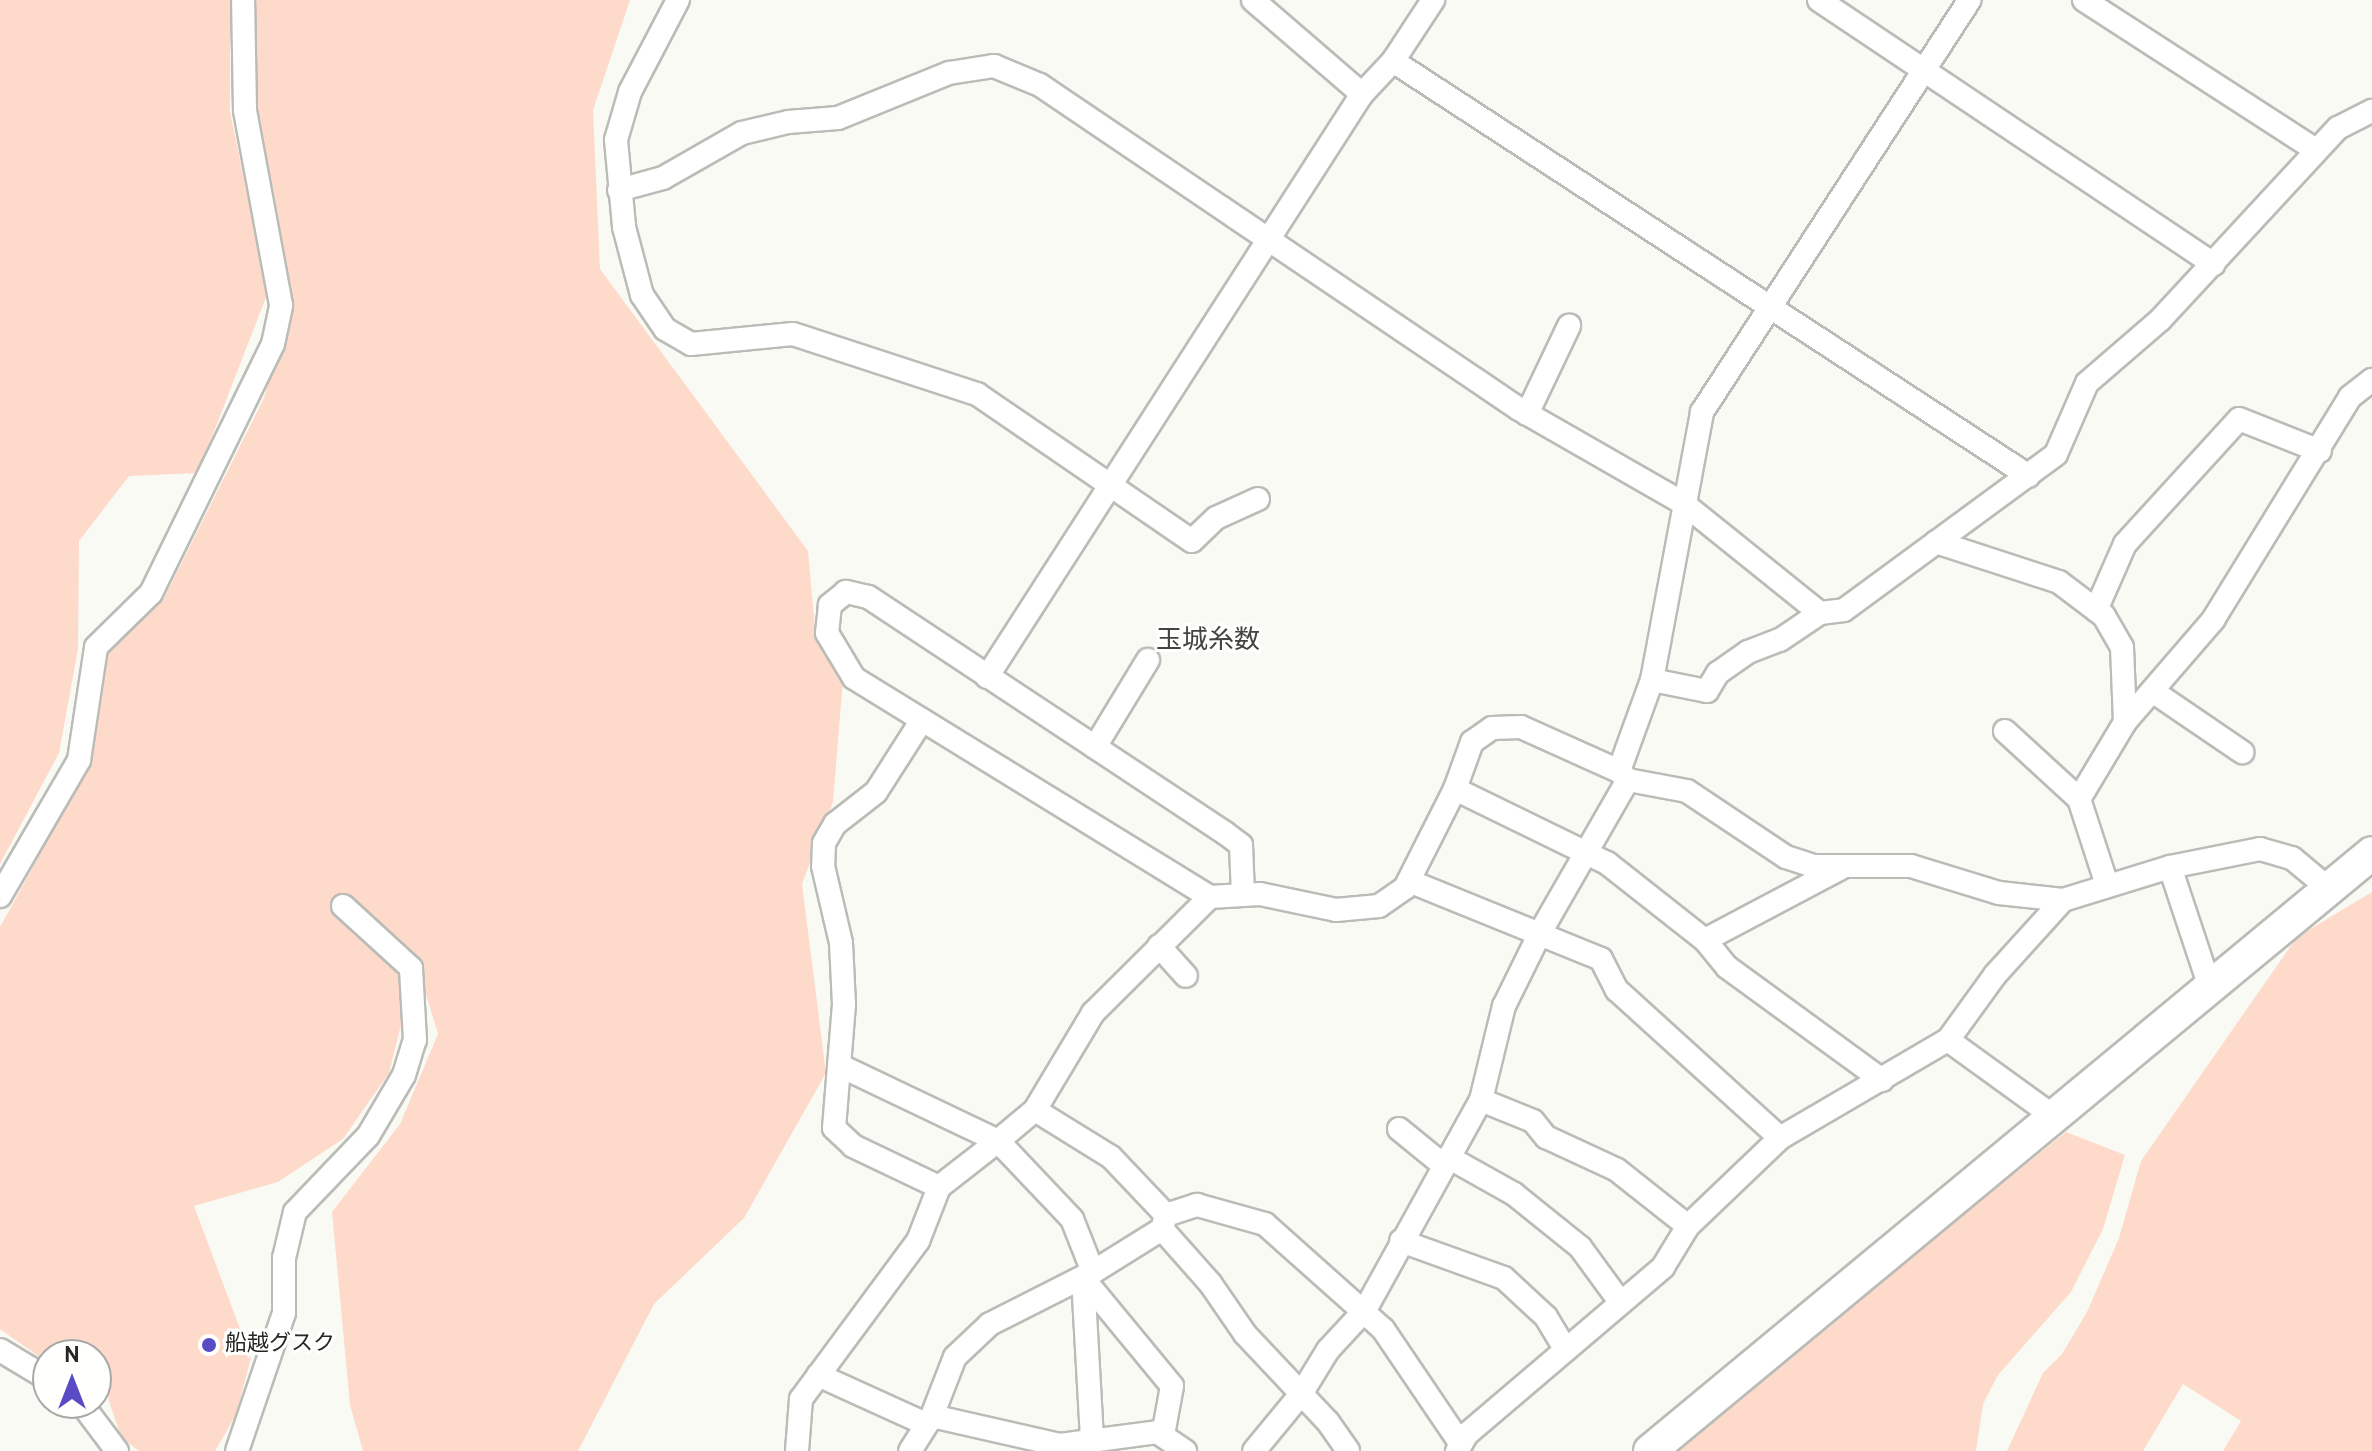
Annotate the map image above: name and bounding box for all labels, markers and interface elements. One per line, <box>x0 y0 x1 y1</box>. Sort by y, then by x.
district label: 玉城糸数 <box>1156 626 1260 658</box>
place label: 船越グスク <box>225 1332 335 1358</box>
marker: 船越グスク <box>200 1336 218 1354</box>
north arrow <box>32 1339 112 1419</box>
text: N <box>64 1343 80 1370</box>

